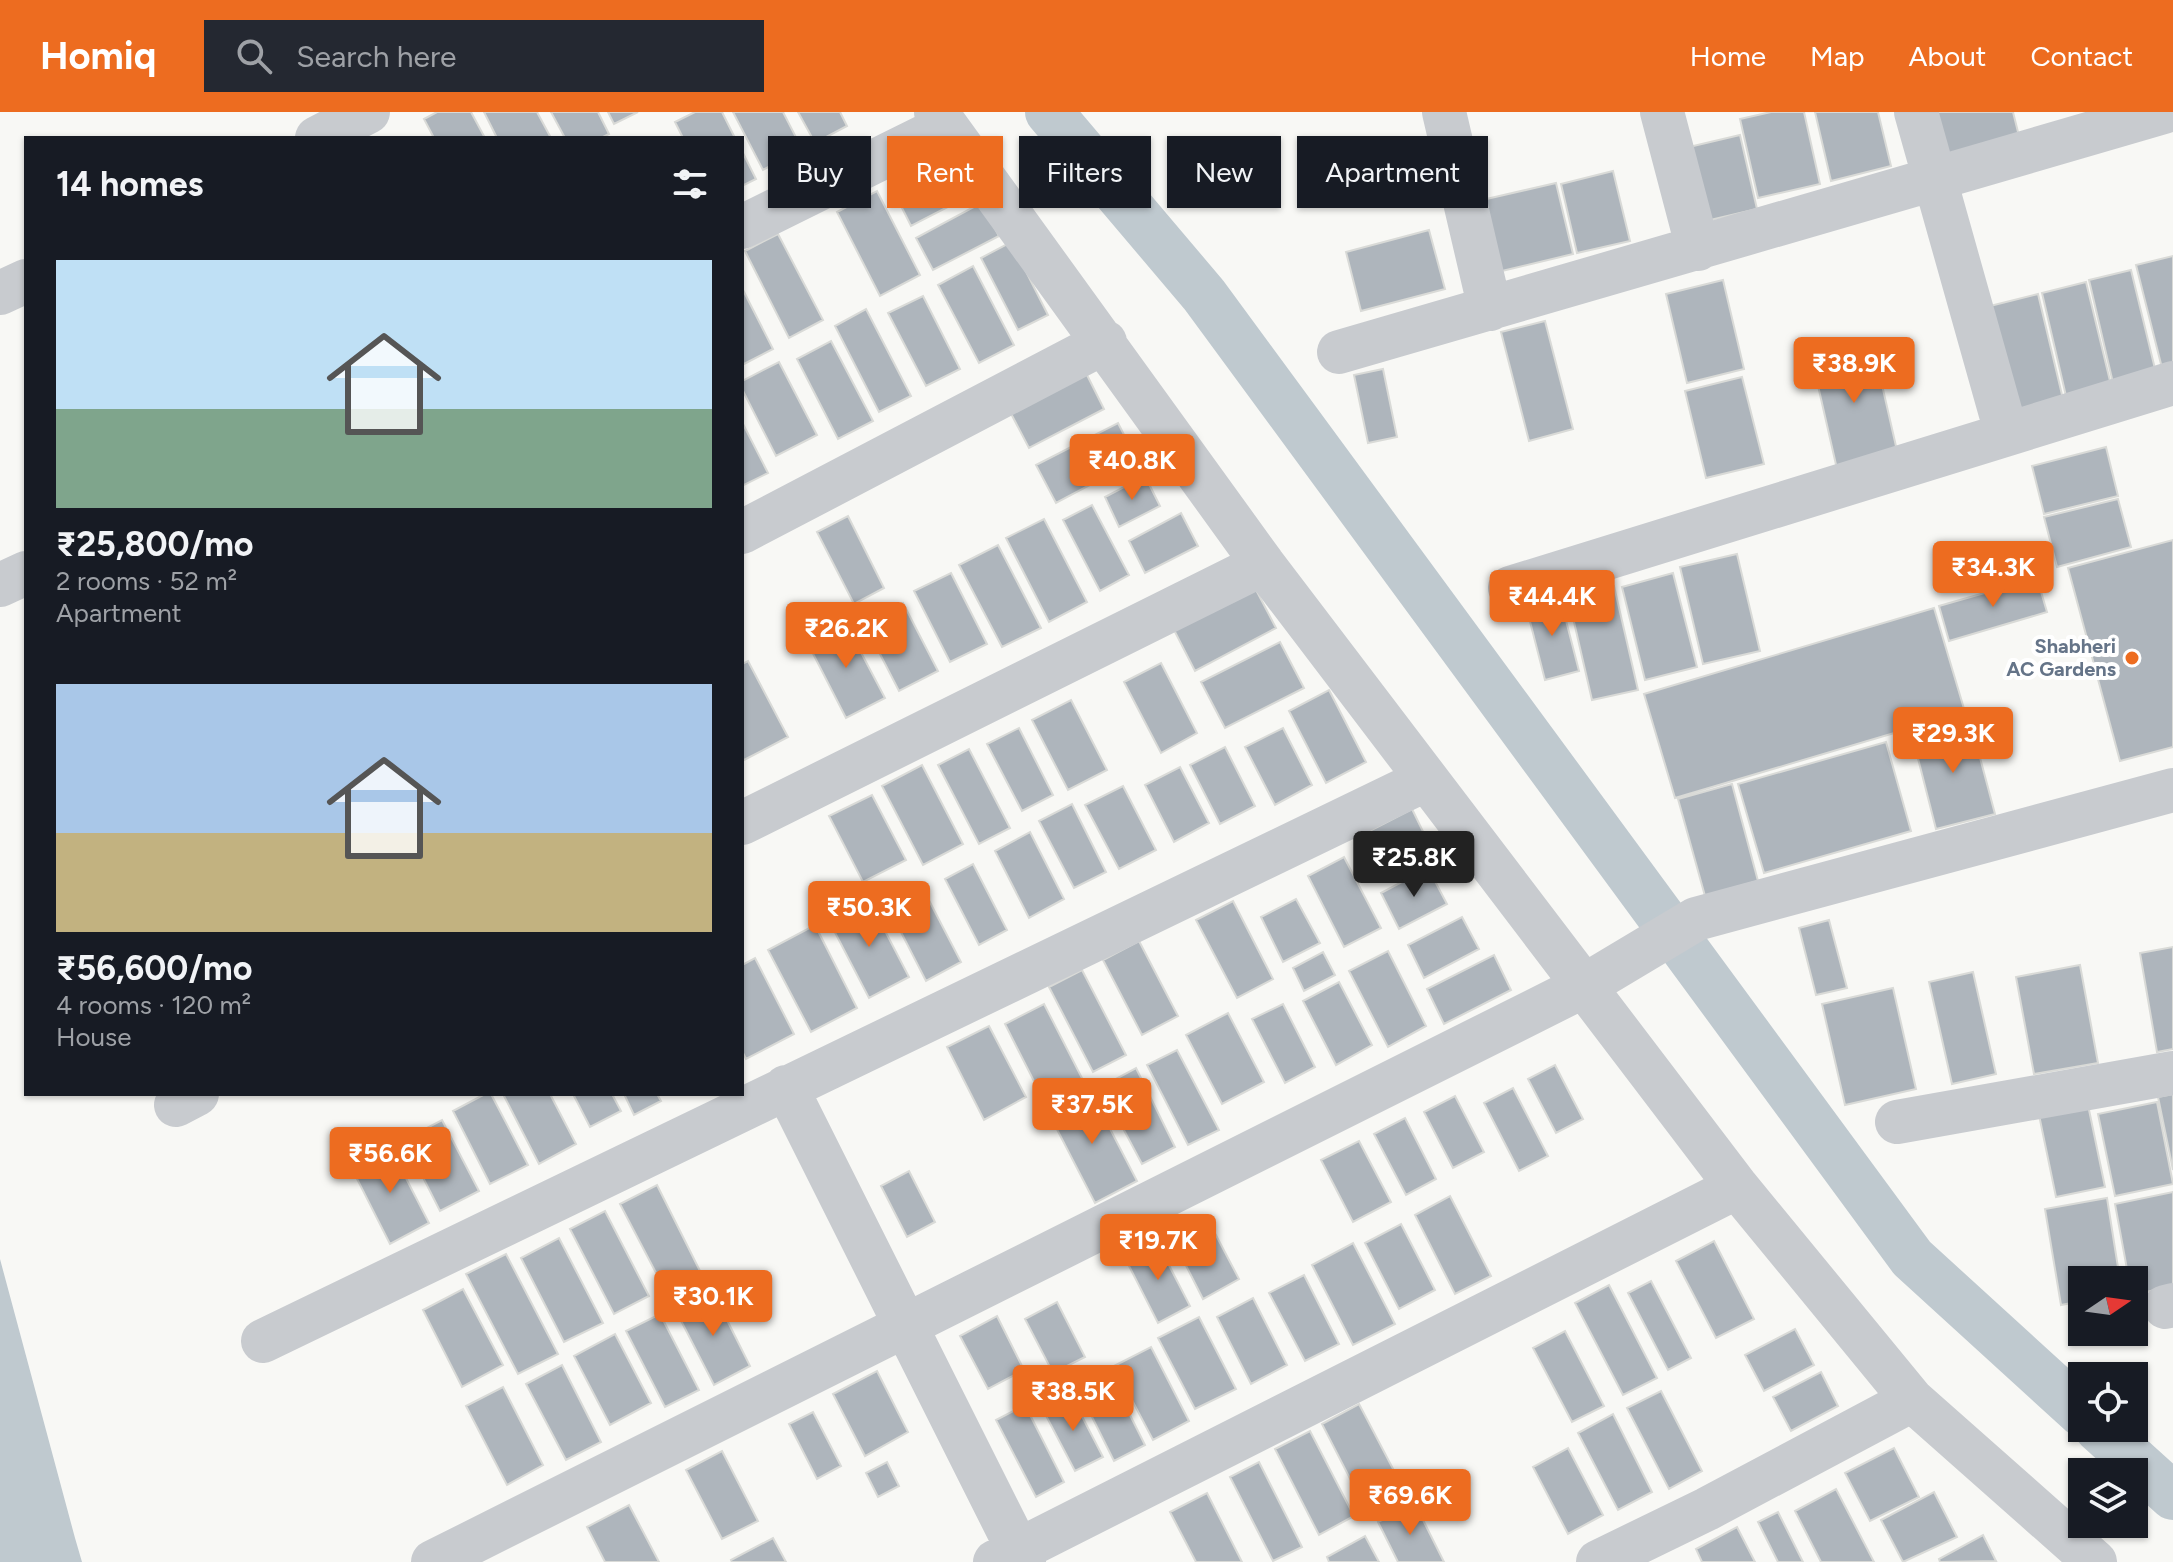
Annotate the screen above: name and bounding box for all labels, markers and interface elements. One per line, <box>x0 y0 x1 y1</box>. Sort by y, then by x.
search box <box>204 20 764 92</box>
text: Homiq <box>40 33 156 79</box>
icon: search <box>232 34 276 78</box>
text: Search here <box>296 38 456 75</box>
text: Home <box>1690 39 1766 73</box>
text: Map <box>1810 39 1865 73</box>
text: About <box>1909 39 1986 73</box>
text: Contact <box>2030 39 2133 73</box>
chip: Buy <box>768 136 871 208</box>
chip: Rent <box>887 136 1003 208</box>
chip: Filters <box>1019 136 1151 208</box>
chip: New <box>1167 136 1281 208</box>
chip: Apartment <box>1297 136 1488 208</box>
icon: filters <box>668 162 712 206</box>
text: 14 homes <box>56 164 203 205</box>
icon: home <box>312 312 456 456</box>
pin: ₹38.9K <box>1789 337 1919 405</box>
text: ₹38.9K <box>1812 347 1896 379</box>
pin: ₹40.8K <box>1067 434 1197 502</box>
text: ₹40.8K <box>1088 444 1176 476</box>
text: ₹25,800/mo <box>56 524 254 565</box>
pin: ₹34.3K <box>1928 541 2058 609</box>
text: ₹34.3K <box>1951 551 2035 583</box>
text: 2 rooms · 52 m² <box>56 565 237 597</box>
pin: ₹44.4K <box>1487 570 1617 638</box>
text: ₹44.4K <box>1508 580 1596 612</box>
text: Apartment <box>56 597 182 629</box>
pin: ₹26.2K <box>781 602 911 670</box>
text: ₹26.2K <box>804 612 888 644</box>
place label: Shabheri AC Gardens <box>2006 634 2116 681</box>
marker: Shabheri AC Gardens <box>2123 649 2141 667</box>
pin: ₹29.3K <box>1888 707 2018 775</box>
text: ₹29.3K <box>1911 717 1995 749</box>
icon: home <box>312 736 456 880</box>
pin: ₹25.8K <box>1349 831 1479 899</box>
text: ₹25.8K <box>1371 841 1457 873</box>
pin: ₹50.3K <box>804 881 934 949</box>
text: ₹50.3K <box>826 891 912 923</box>
text: ₹56,600/mo <box>56 948 253 989</box>
text: 4 rooms · 120 m² <box>56 989 251 1021</box>
text: House <box>56 1021 131 1053</box>
pin: ₹37.5K <box>1027 1078 1157 1146</box>
text: ₹37.5K <box>1050 1088 1134 1120</box>
pin: ₹56.6K <box>325 1127 455 1195</box>
text: ₹56.6K <box>348 1137 432 1169</box>
pin: ₹19.7K <box>1093 1214 1223 1282</box>
text: ₹19.7K <box>1118 1224 1198 1256</box>
north arrow <box>2068 1266 2148 1346</box>
map controls <box>2068 1266 2148 1538</box>
pin: ₹30.1K <box>648 1270 778 1338</box>
text: ₹30.1K <box>672 1280 754 1312</box>
button: locate <box>2068 1362 2148 1442</box>
pin: ₹38.5K <box>1008 1365 1138 1433</box>
text: ₹38.5K <box>1031 1375 1115 1407</box>
button: layers <box>2068 1458 2148 1538</box>
pin: ₹69.6K <box>1345 1469 1475 1537</box>
text: ₹69.6K <box>1368 1479 1452 1511</box>

